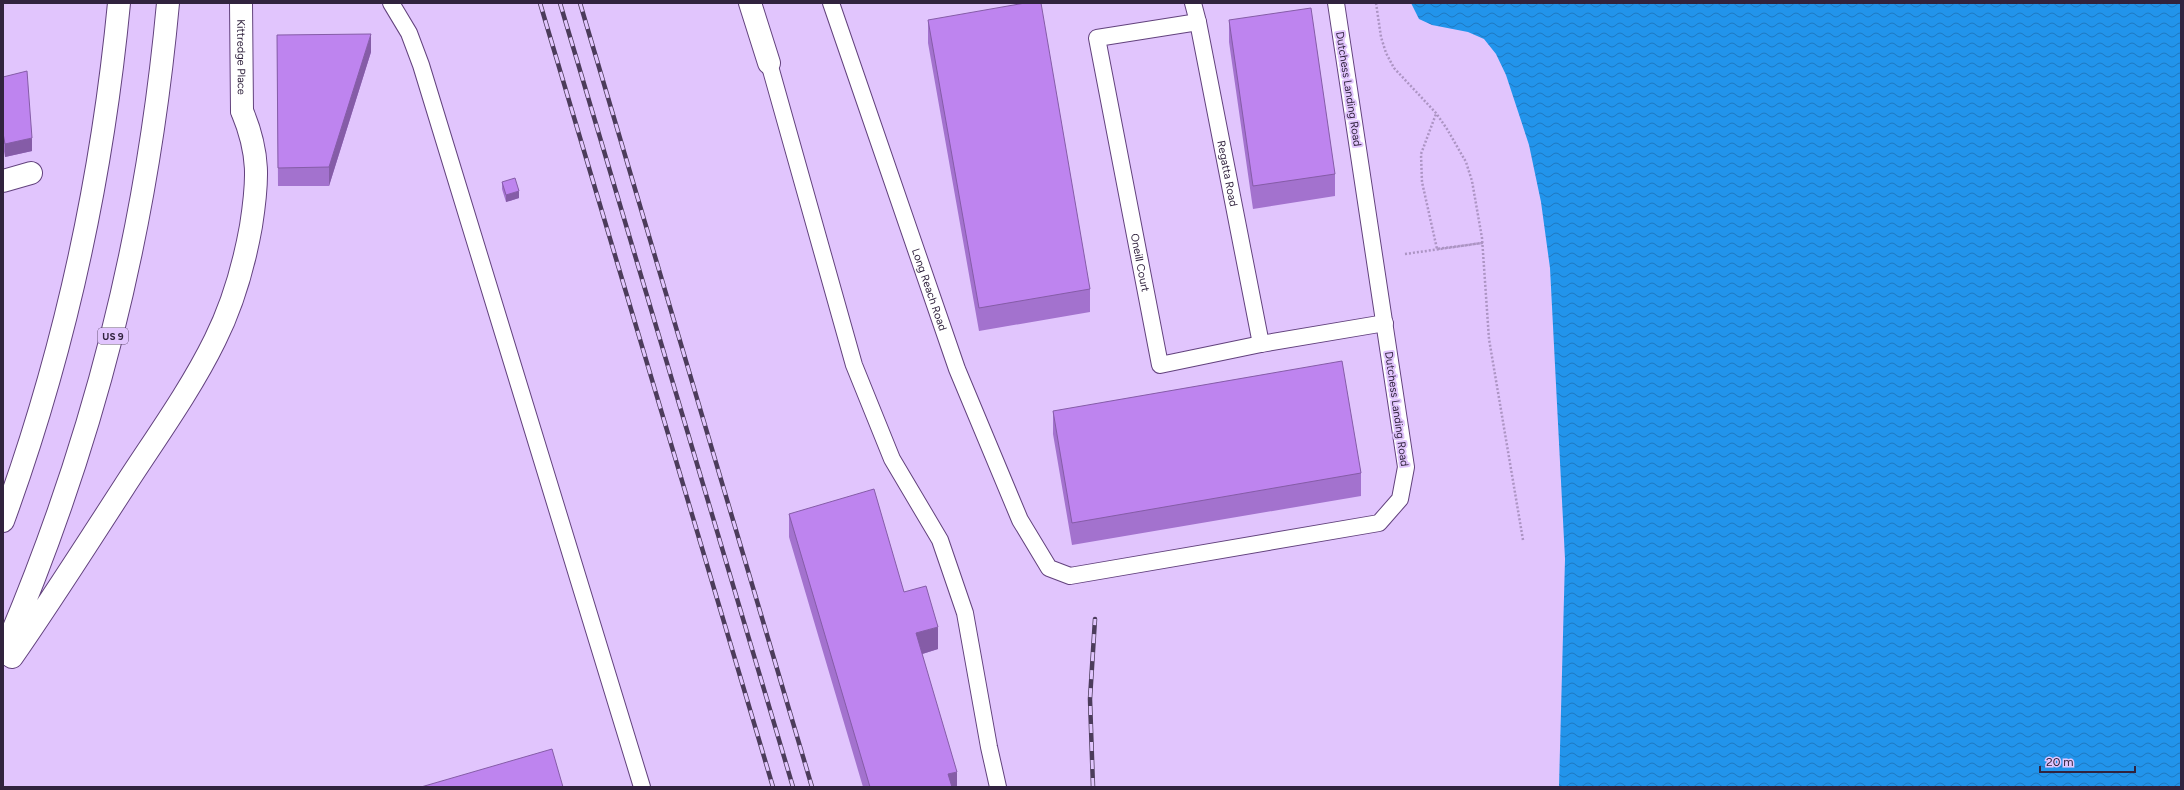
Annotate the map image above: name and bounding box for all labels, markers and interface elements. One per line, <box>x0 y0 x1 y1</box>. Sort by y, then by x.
street label: Kittredge Place <box>234 19 248 95</box>
street label: Dutchess Landing Road <box>1333 31 1364 147</box>
street label: Regatta Road <box>1214 139 1240 208</box>
street label: Oneill Court <box>1128 232 1152 293</box>
street label: Long Reach Road <box>909 247 949 333</box>
road number: US 9 <box>98 328 128 344</box>
street label: Dutchess Landing Road <box>1382 351 1411 467</box>
scale bar <box>2040 748 2135 774</box>
text: 20 m <box>2046 755 2074 769</box>

